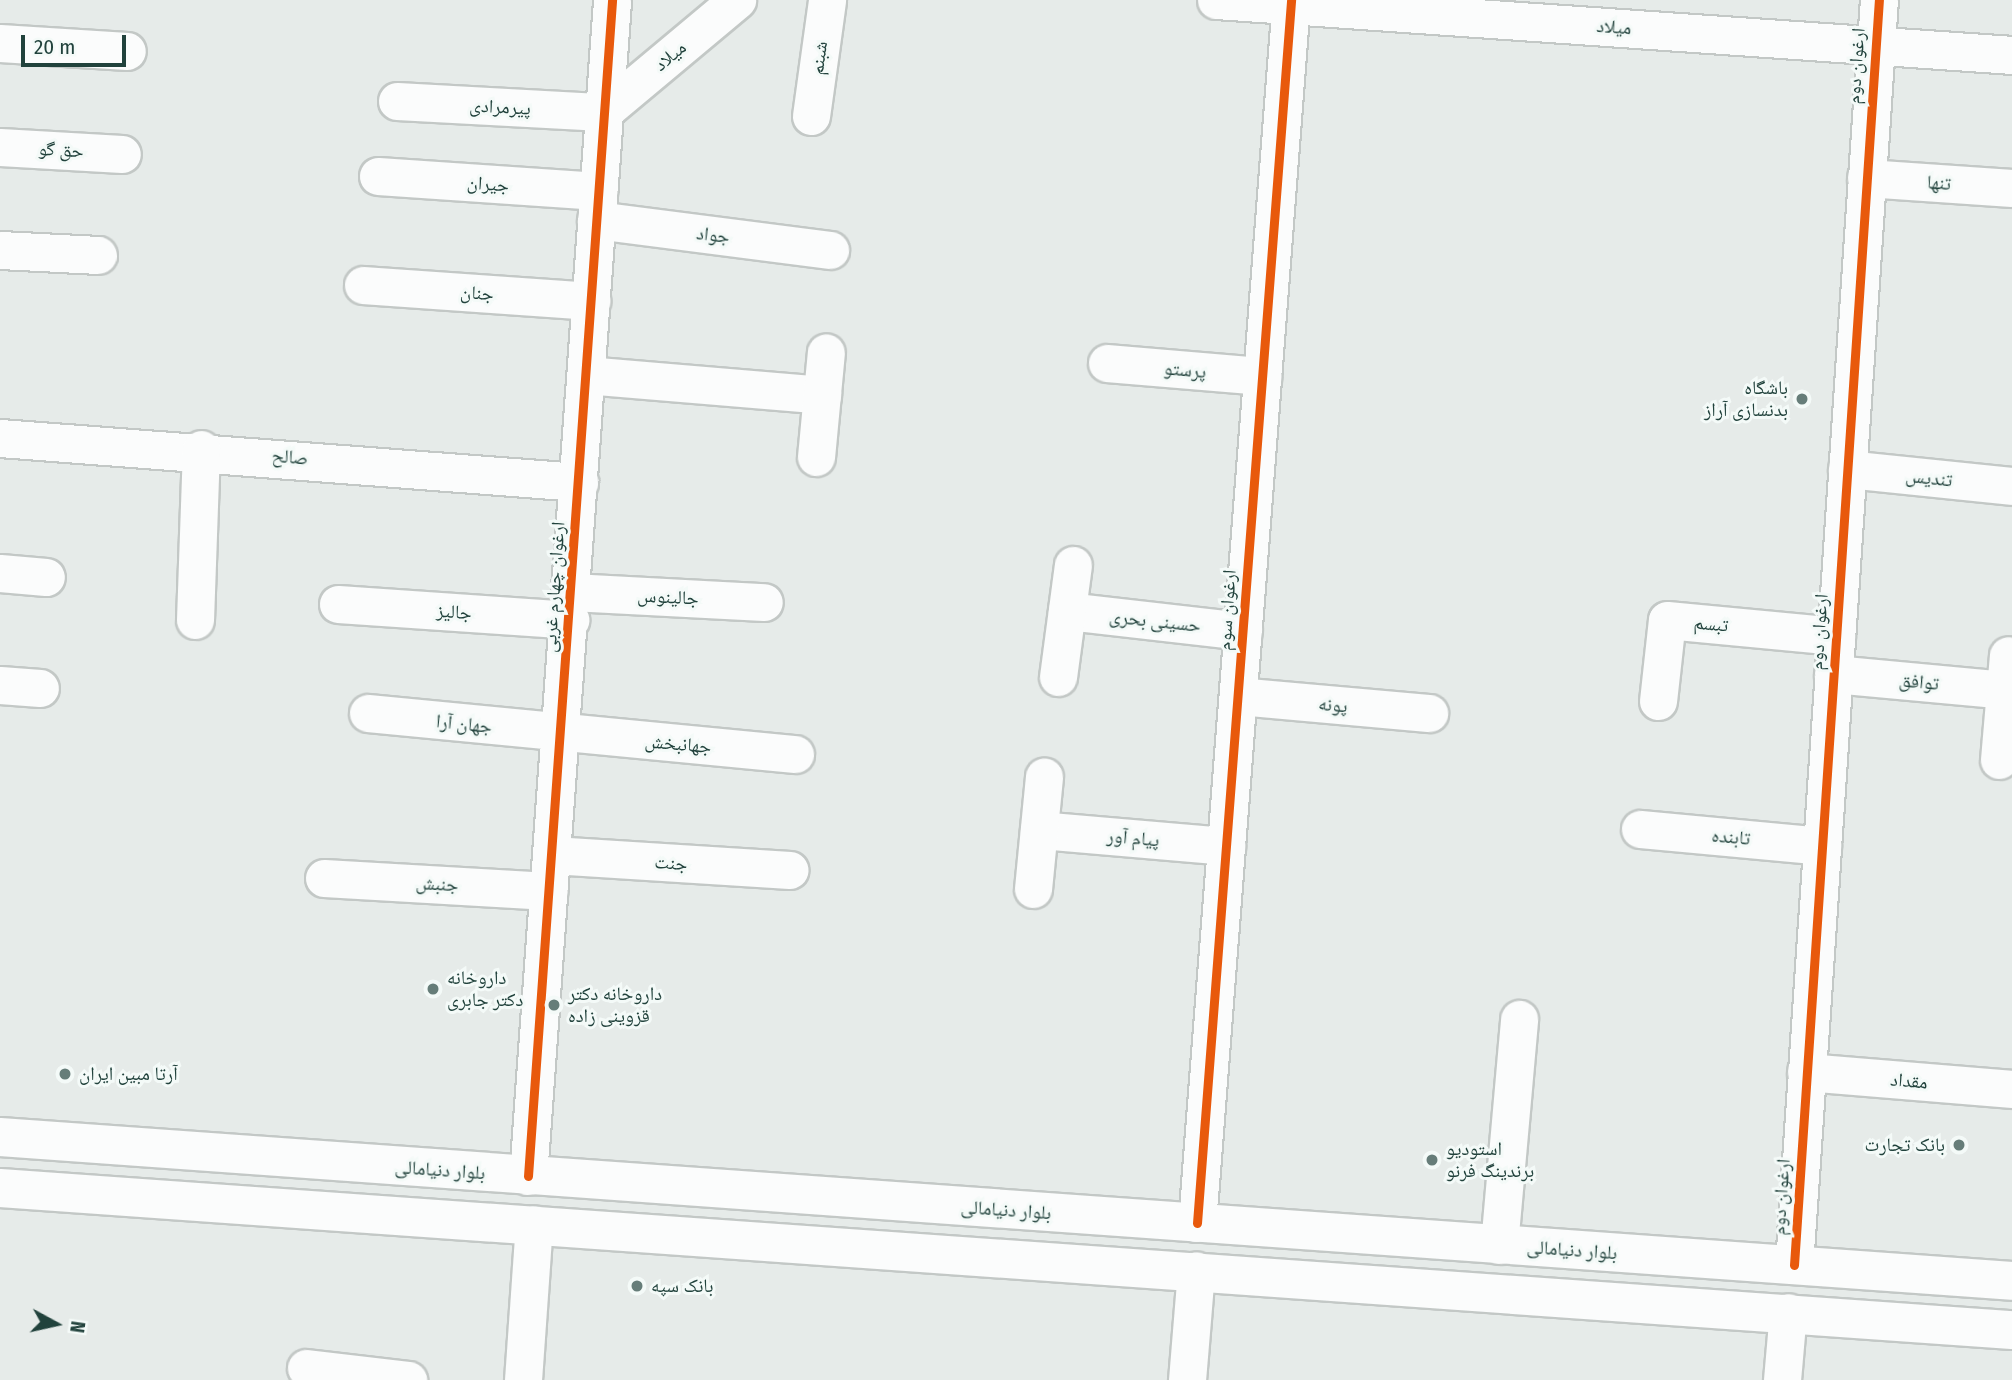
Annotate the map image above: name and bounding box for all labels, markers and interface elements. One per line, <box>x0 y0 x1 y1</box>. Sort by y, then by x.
street label: میلاد <box>1596 14 1632 40</box>
scale bar <box>24 21 130 65</box>
street label: ارغوان دوم <box>1842 27 1870 105</box>
text: 20 m <box>34 34 75 60</box>
street label: میلاد <box>649 36 691 76</box>
street label: شبنم <box>805 40 833 76</box>
street label: پیرمرادی <box>469 94 531 120</box>
street label: حق گو <box>38 137 84 163</box>
street label: جیران <box>466 171 510 197</box>
street label: تنها <box>1926 171 1952 195</box>
street label: جواد <box>695 222 731 248</box>
street label: جنان <box>459 280 495 306</box>
street label: پرستو <box>1163 357 1207 383</box>
place label: باشگاه بدنسازی آراز <box>1704 377 1788 421</box>
marker: باشگاه بدنسازی آراز <box>1794 391 1810 407</box>
street label: صالح <box>271 444 309 470</box>
street label: تندیس <box>1904 464 1954 492</box>
street label: ارغوان چهارم غربی <box>538 521 570 653</box>
street label: ارغوان سوم <box>1213 569 1241 651</box>
street label: جالینوس <box>637 584 699 610</box>
street label: ارغوان دوم <box>1805 593 1833 671</box>
street label: جالیز <box>436 599 472 625</box>
street label: حسینی بحری <box>1108 605 1202 637</box>
street label: تبسم <box>1693 611 1729 637</box>
street label: توافق <box>1898 669 1940 695</box>
street label: پونه <box>1317 692 1349 718</box>
street label: جهان آرا <box>435 710 493 738</box>
street label: جهانبخش <box>644 730 712 758</box>
street label: پیام آور <box>1106 824 1160 852</box>
street label: تابنده <box>1711 824 1751 850</box>
street label: جنت <box>654 850 688 876</box>
street label: جنبش <box>415 872 459 896</box>
place label: داروخانه دکتر جابری <box>447 967 523 1011</box>
marker: داروخانه دکتر جابری <box>425 981 441 997</box>
place label: داروخانه دکتر قزوینی زاده <box>568 983 662 1027</box>
marker: داروخانه دکتر قزوینی زاده <box>546 997 562 1013</box>
place label: آرتا مبین ایران <box>79 1063 178 1085</box>
marker: آرتا مبین ایران <box>57 1066 73 1082</box>
street label: مقداد <box>1889 1068 1929 1094</box>
place label: بانک تجارت <box>1865 1134 1945 1156</box>
marker: بانک تجارت <box>1951 1137 1967 1153</box>
place label: استودیو برندینگ فرنو <box>1446 1138 1534 1182</box>
marker: استودیو برندینگ فرنو <box>1424 1152 1440 1168</box>
street label: بلوار دنیامالی <box>394 1155 486 1185</box>
street label: ارغوان دوم <box>1767 1158 1795 1236</box>
street label: بلوار دنیامالی <box>960 1195 1052 1225</box>
street label: بلوار دنیامالی <box>1526 1235 1618 1265</box>
place label: بانک سپه <box>651 1275 713 1297</box>
marker: بانک سپه <box>629 1278 645 1294</box>
north arrow <box>21 1289 91 1359</box>
text: N <box>65 1320 89 1334</box>

